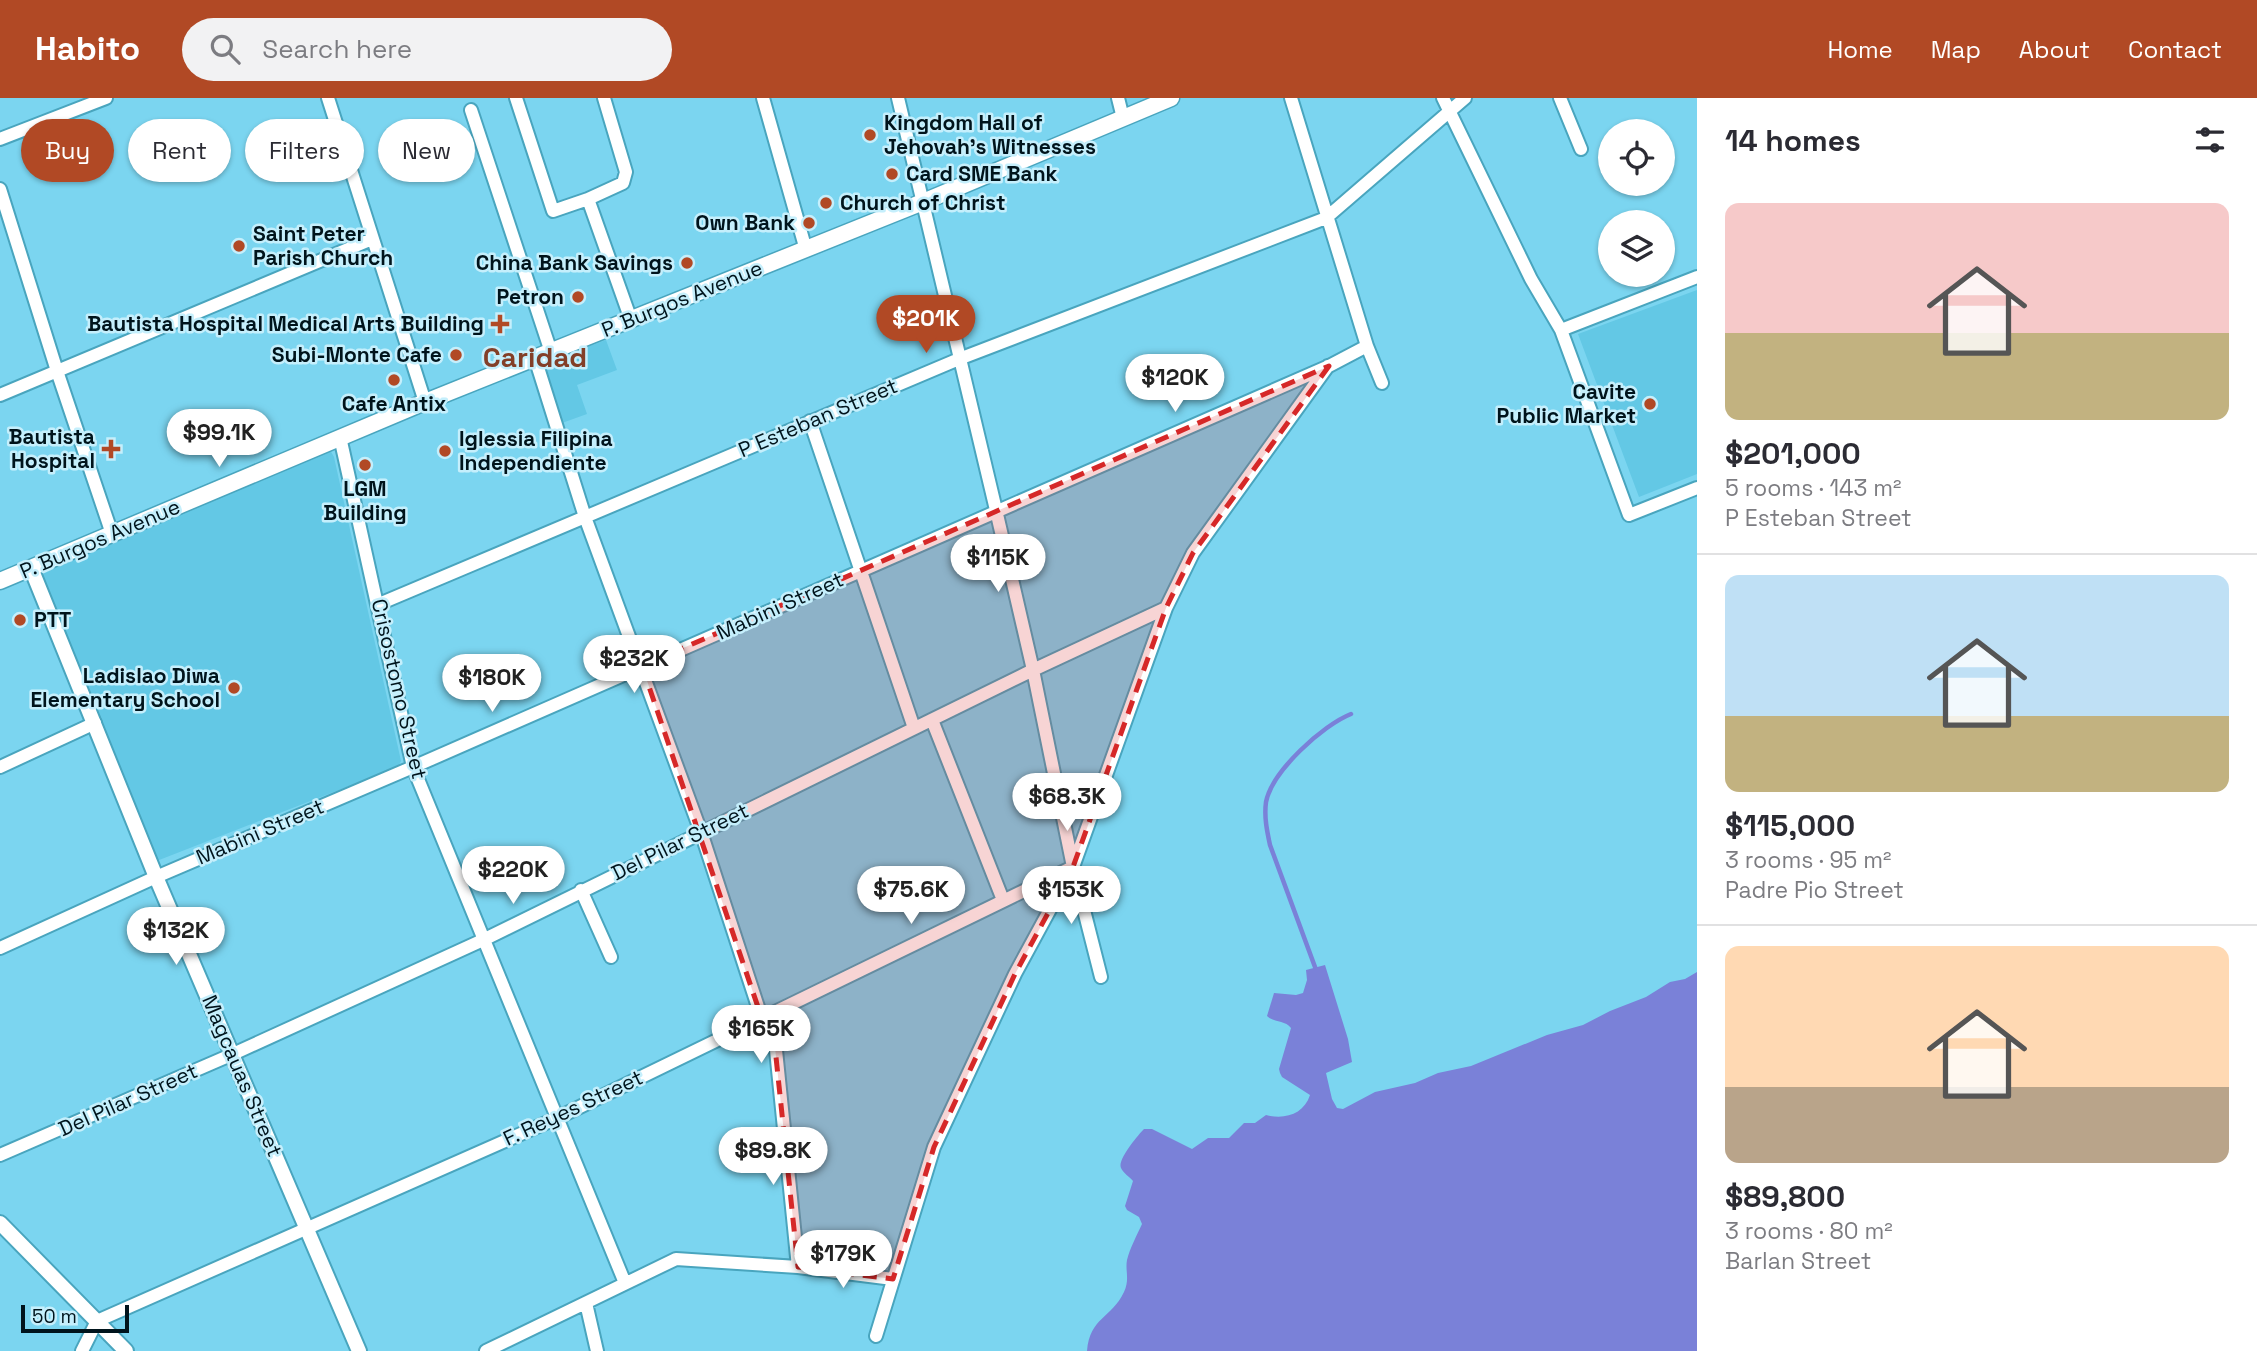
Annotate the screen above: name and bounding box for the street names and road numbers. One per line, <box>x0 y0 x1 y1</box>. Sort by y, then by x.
street label: P. Burgos Avenue <box>597 254 766 343</box>
street label: P Esteban Street <box>734 372 902 463</box>
street label: P. Burgos Avenue <box>16 493 184 584</box>
street label: Mabini Street <box>712 565 848 646</box>
street label: Crisostomo Street <box>366 596 433 782</box>
street label: Mabini Street <box>192 792 328 871</box>
street label: Del Pilar Street <box>607 797 753 886</box>
street label: Magcauas Street <box>196 991 289 1161</box>
street label: Del Pilar Street <box>54 1057 202 1142</box>
street label: F. Reyes Street <box>498 1063 647 1152</box>

